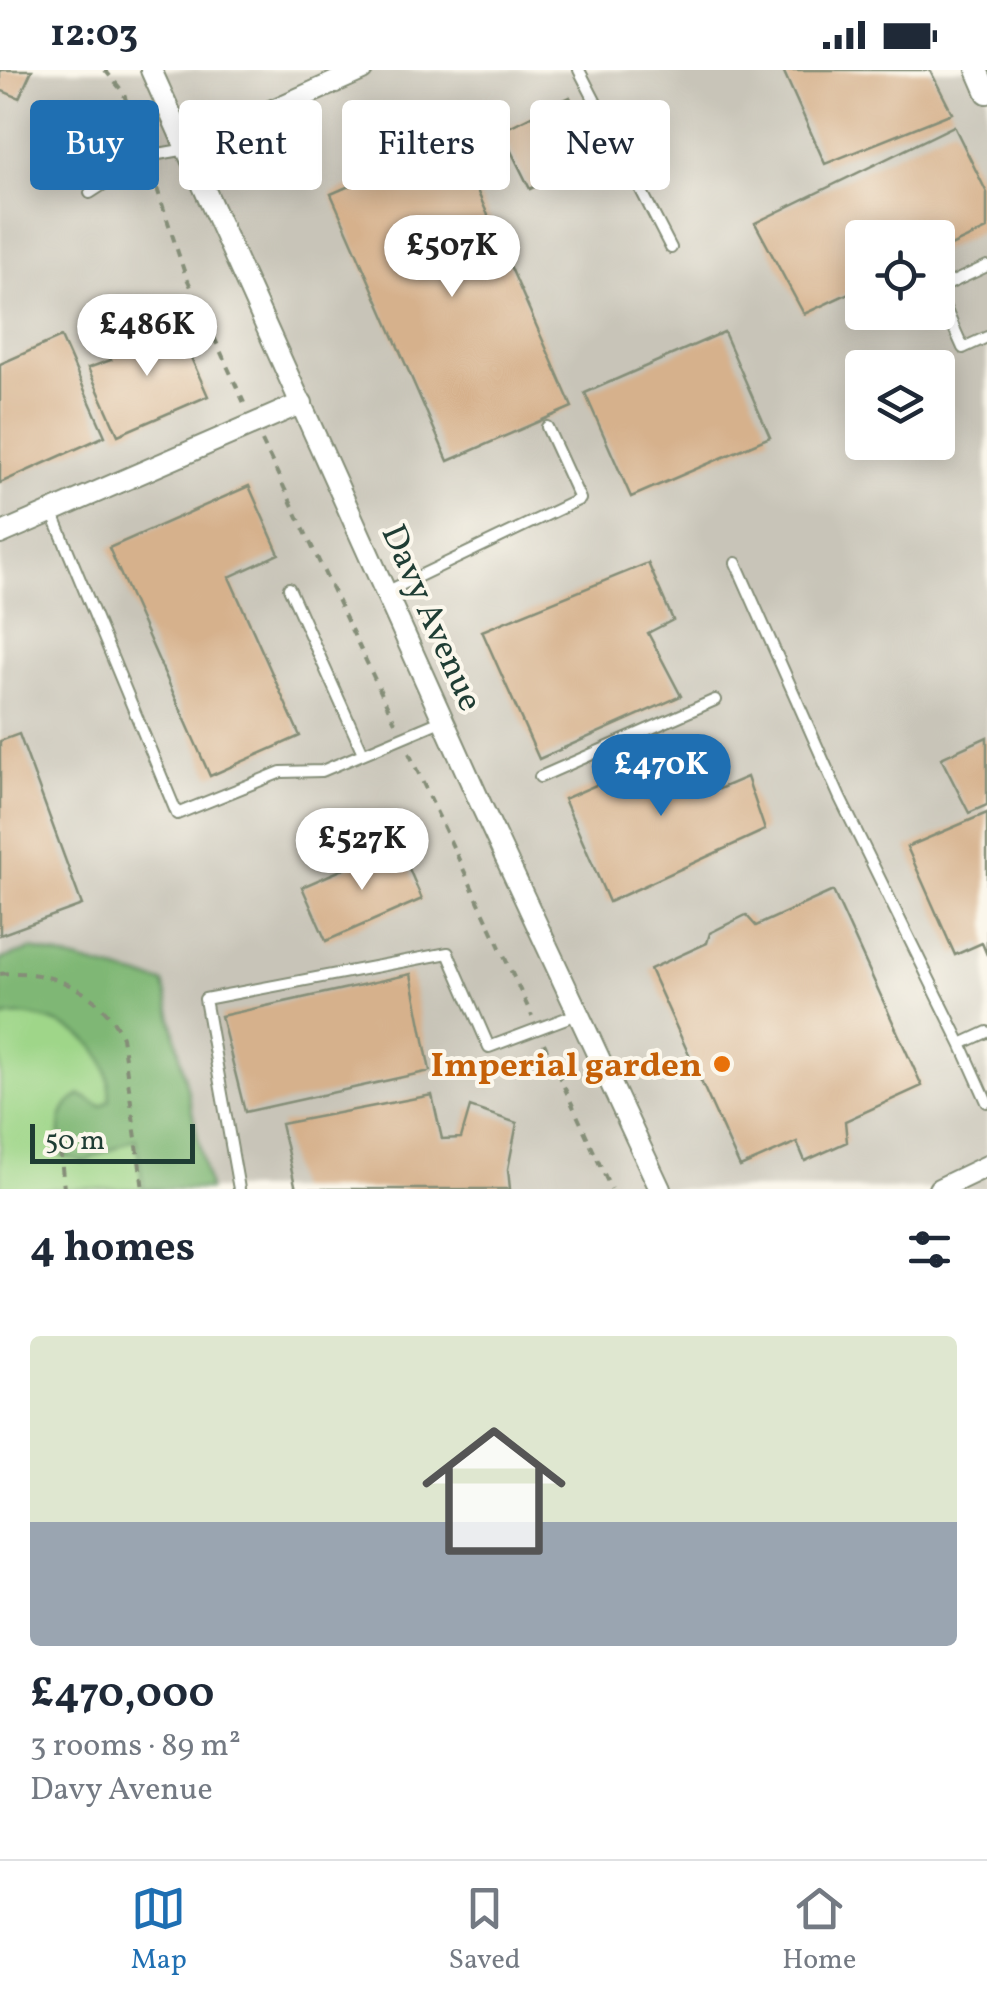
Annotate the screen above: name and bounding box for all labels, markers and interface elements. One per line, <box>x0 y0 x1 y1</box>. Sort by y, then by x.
text: 12:03 <box>50 9 138 62</box>
chip: Buy <box>30 100 159 190</box>
chip: Rent <box>179 100 322 190</box>
chip: Filters <box>342 100 510 190</box>
chip: New <box>530 100 670 190</box>
pin: £507K <box>382 215 522 300</box>
map controls <box>845 220 955 460</box>
button: locate <box>845 220 955 330</box>
text: £507K <box>406 225 498 269</box>
pin: £486K <box>77 294 217 379</box>
text: £486K <box>99 304 195 348</box>
button: layers <box>845 350 955 460</box>
street label: Davy Avenue <box>368 517 493 719</box>
pin: £470K <box>591 734 731 819</box>
text: £470K <box>614 744 708 788</box>
pin: £527K <box>292 808 432 893</box>
text: £527K <box>318 818 406 862</box>
place label: Imperial garden <box>431 1043 702 1091</box>
marker: Imperial garden <box>711 1053 733 1075</box>
scale bar <box>30 1119 195 1164</box>
text: 50 m <box>45 1122 105 1161</box>
text: 4 homes <box>30 1220 195 1279</box>
icon: filters <box>902 1222 957 1277</box>
icon: home <box>404 1401 584 1581</box>
text: £470,000 <box>30 1666 214 1725</box>
text: 3 rooms · 89 m² <box>30 1725 241 1769</box>
text: Davy Avenue <box>30 1769 213 1813</box>
tab: Map <box>131 1881 187 1980</box>
tab: Saved <box>448 1881 521 1980</box>
tab: Home <box>782 1881 856 1980</box>

